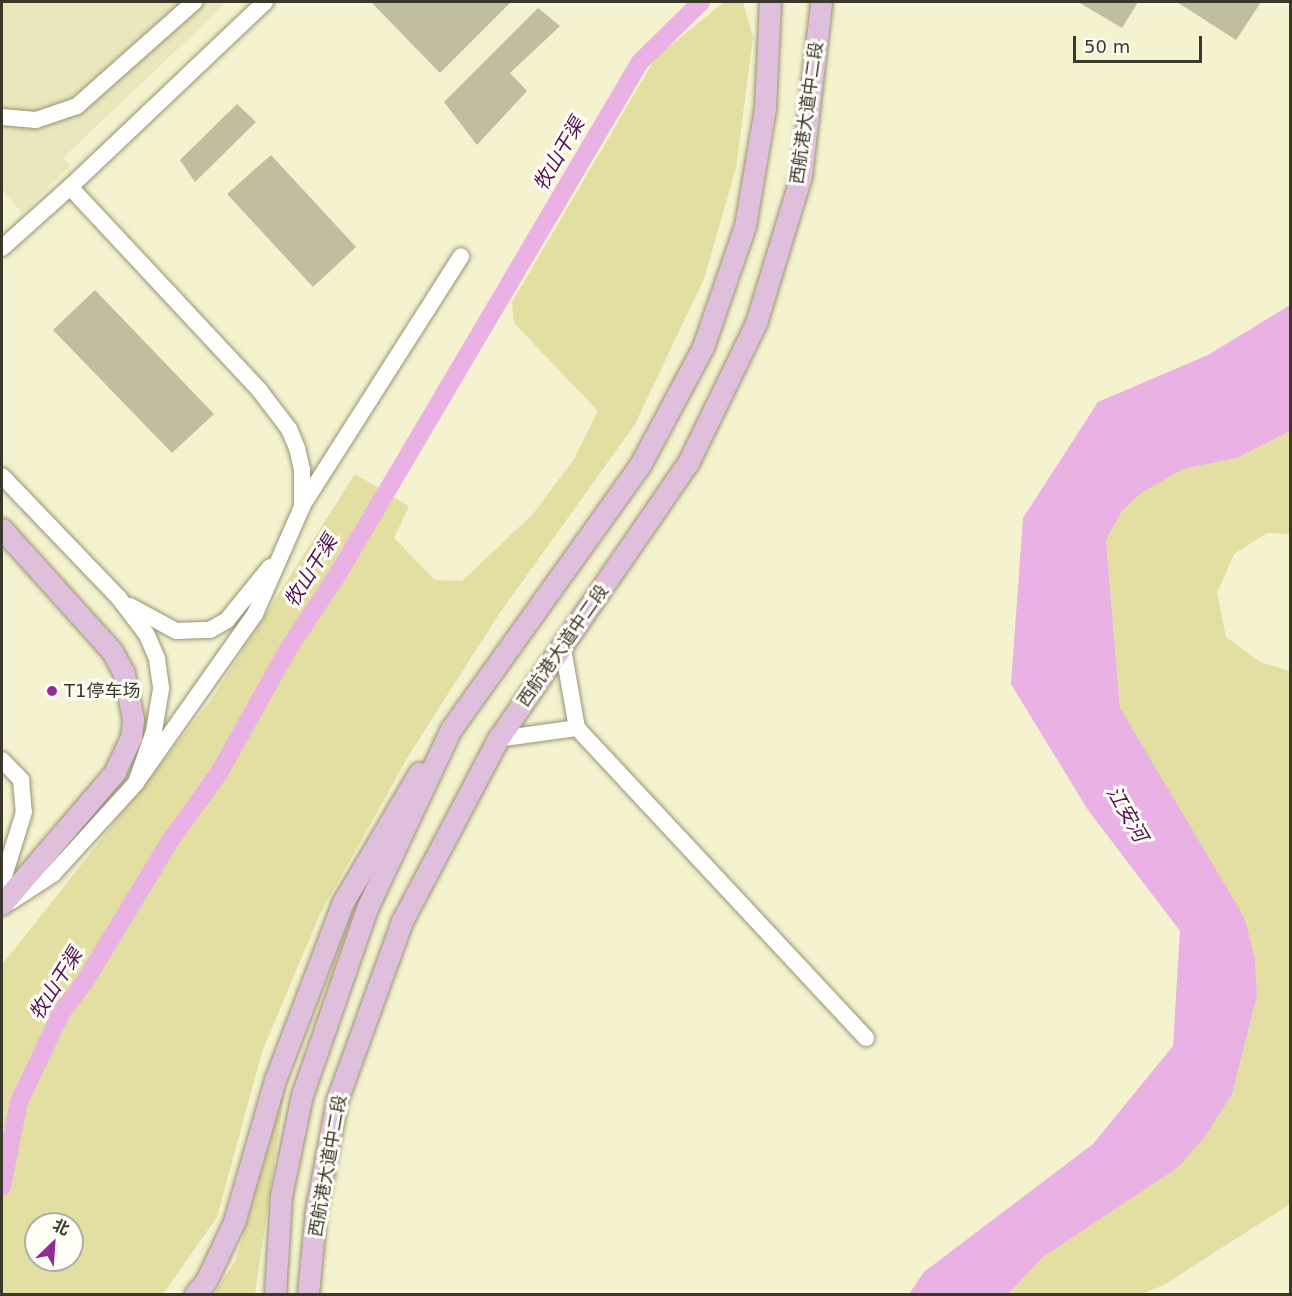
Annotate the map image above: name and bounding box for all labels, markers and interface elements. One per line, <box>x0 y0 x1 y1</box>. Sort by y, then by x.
scale bar <box>1076 24 1205 62</box>
text: 50 m <box>1084 36 1130 57</box>
street label: 西航港大道中二段 <box>786 40 828 186</box>
water label: 牧山干渠 <box>529 113 589 195</box>
water label: 牧山干渠 <box>280 531 342 611</box>
street label: 西航港大道中二段 <box>513 581 613 711</box>
place label: T1停车场 <box>64 680 140 702</box>
marker: T1停车场 <box>45 684 59 698</box>
water label: 江安河 <box>1102 782 1152 846</box>
water label: 牧山干渠 <box>25 944 87 1024</box>
street label: 西航港大道中二段 <box>305 1093 351 1239</box>
north arrow <box>24 1212 84 1272</box>
text: 北 <box>50 1215 72 1239</box>

